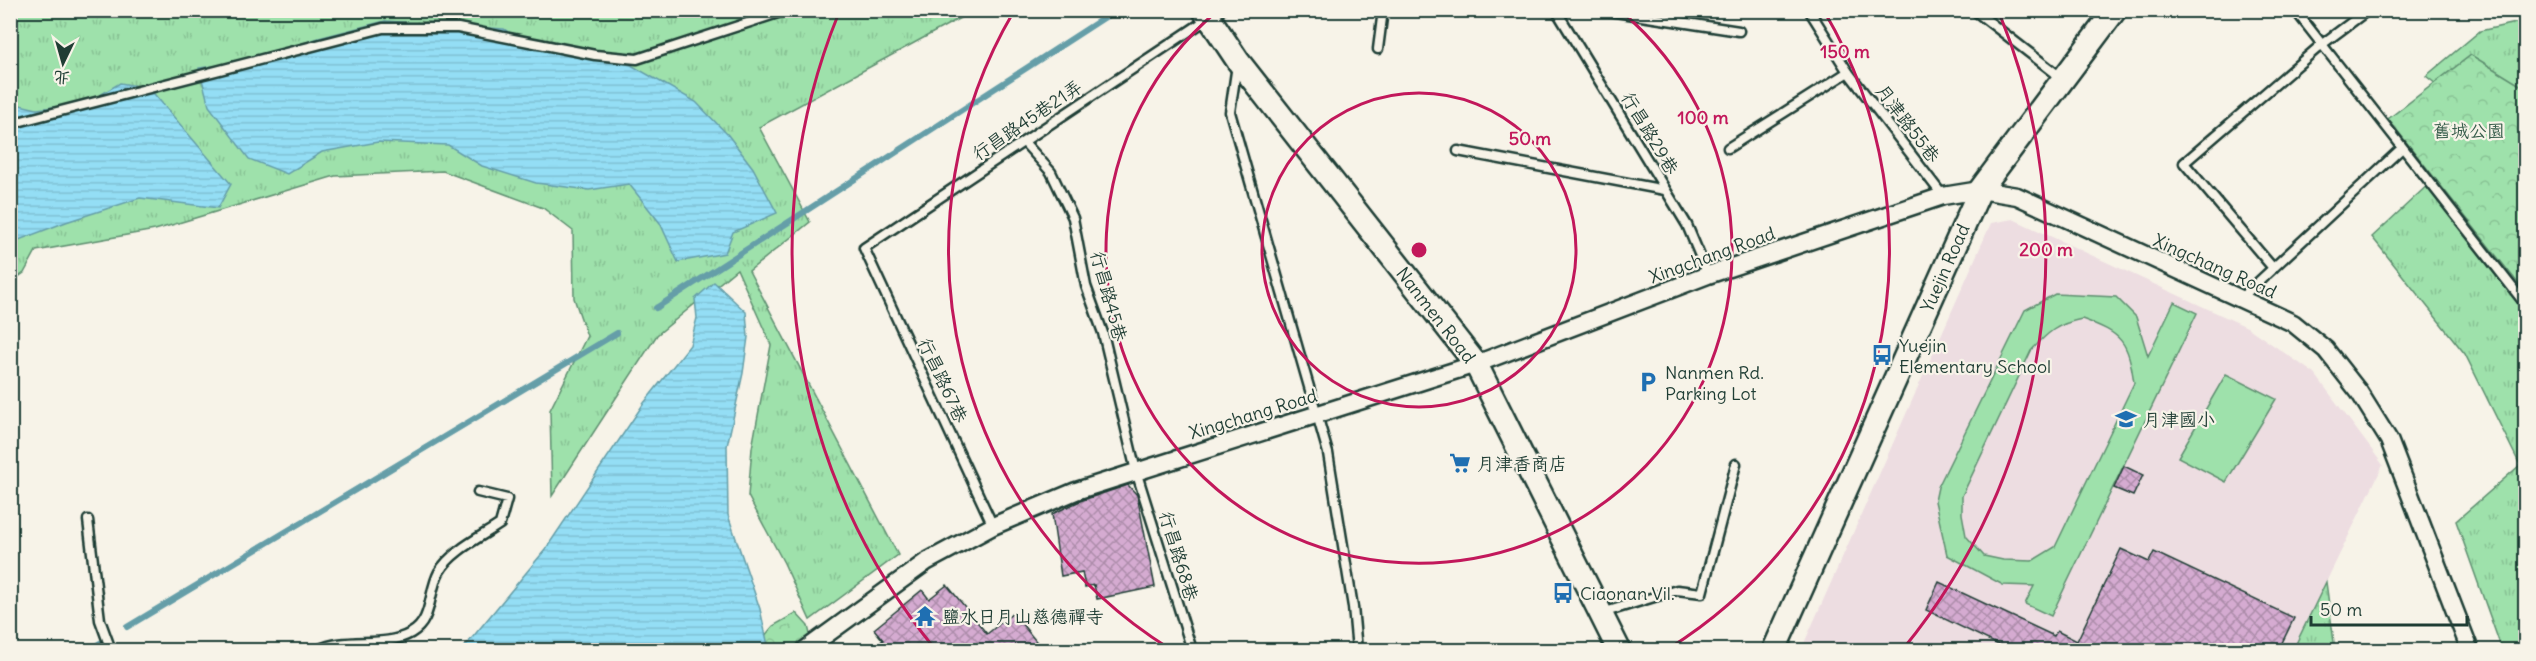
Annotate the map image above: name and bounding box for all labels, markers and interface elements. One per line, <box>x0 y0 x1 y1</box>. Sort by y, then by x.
north arrow <box>33 33 93 93</box>
text: 150 m <box>1820 40 1870 63</box>
text: 北 <box>53 67 71 89</box>
street label: 行昌路45巷21弄 <box>968 75 1086 165</box>
street label: 月津路55巷 <box>1871 79 1945 167</box>
street label: 行昌路29巷 <box>1616 88 1684 178</box>
text: 100 m <box>1678 106 1729 129</box>
park label: 舊城公園 <box>2433 119 2505 142</box>
text: 50 m <box>1509 127 1551 150</box>
street label: Yuejin Road <box>1915 220 1975 316</box>
street label: Xingchang Road <box>1646 221 1779 288</box>
street label: Xingchang Road <box>2150 229 2281 304</box>
text: 200 m <box>2019 238 2073 261</box>
centre of rings <box>1409 240 1429 260</box>
street label: 行昌路45巷 <box>1086 248 1132 344</box>
street label: Nanmen Road <box>1391 262 1481 368</box>
street label: 行昌路67巷 <box>913 334 973 426</box>
place label: Yuejin Elementary School <box>1899 334 2051 378</box>
bus stop icon: Yuejin Elementary School <box>1870 343 1894 367</box>
place label: Nanmen Rd. Parking Lot <box>1665 361 1764 405</box>
parking icon: Nanmen Rd. Parking Lot <box>1636 370 1660 394</box>
street label: Xingchang Road <box>1186 384 1320 444</box>
school or university icon: 月津國小 <box>2114 407 2138 431</box>
place label: 月津國小 <box>2143 408 2215 431</box>
supermarket icon: 月津香商店 <box>1448 451 1472 475</box>
place label: 月津香商店 <box>1477 452 1567 475</box>
street label: 行昌路68巷 <box>1154 508 1204 604</box>
bus stop icon: Ciaonan Vil. <box>1551 581 1575 605</box>
place label: Ciaonan Vil. <box>1580 582 1675 605</box>
scale bar <box>2311 589 2467 627</box>
text: 50 m <box>2320 598 2362 621</box>
temple icon: 鹽水日月山慈德禪寺 <box>913 604 937 628</box>
place label: 鹽水日月山慈德禪寺 <box>942 605 1104 628</box>

